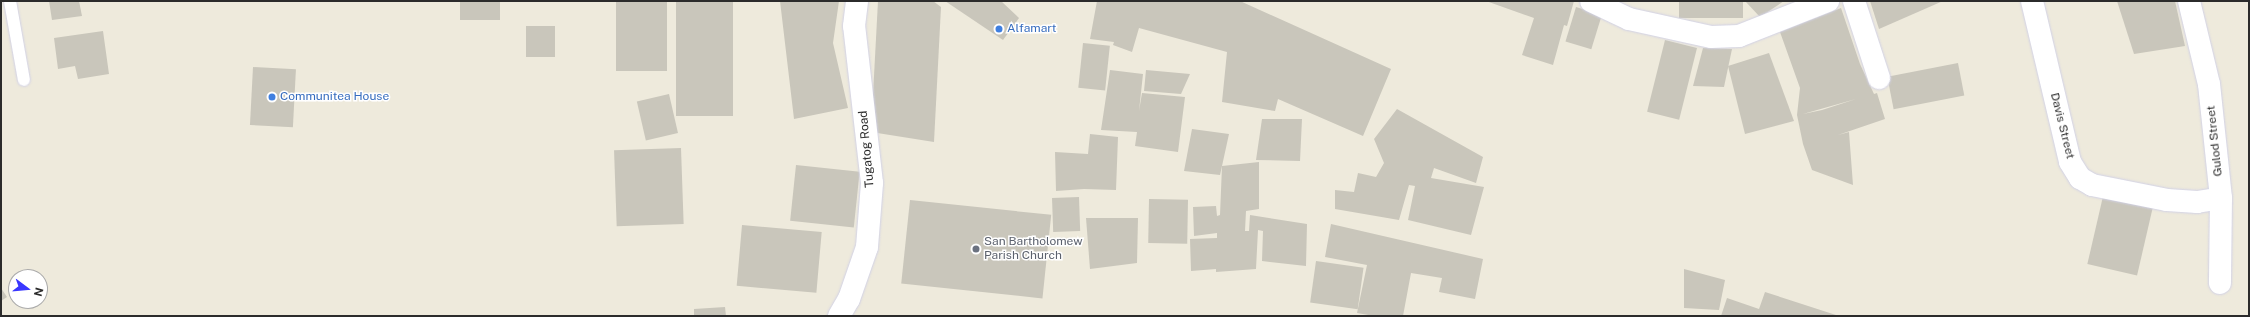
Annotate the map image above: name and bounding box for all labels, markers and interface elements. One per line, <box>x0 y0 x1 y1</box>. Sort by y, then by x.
place label: Alfamart <box>1007 22 1056 36</box>
marker: Alfamart <box>994 24 1004 34</box>
place label: Communitea House <box>280 90 389 104</box>
street label: Davis Street <box>2047 91 2077 161</box>
marker: Communitea House <box>267 92 277 102</box>
street label: Gulod Street <box>2204 105 2226 177</box>
street label: Tugatog Road <box>856 110 878 188</box>
place label: San Bartholomew Parish Church <box>984 235 1083 263</box>
marker: San Bartholomew Parish Church <box>971 244 981 254</box>
north arrow <box>8 269 48 309</box>
text: N <box>32 286 46 298</box>

